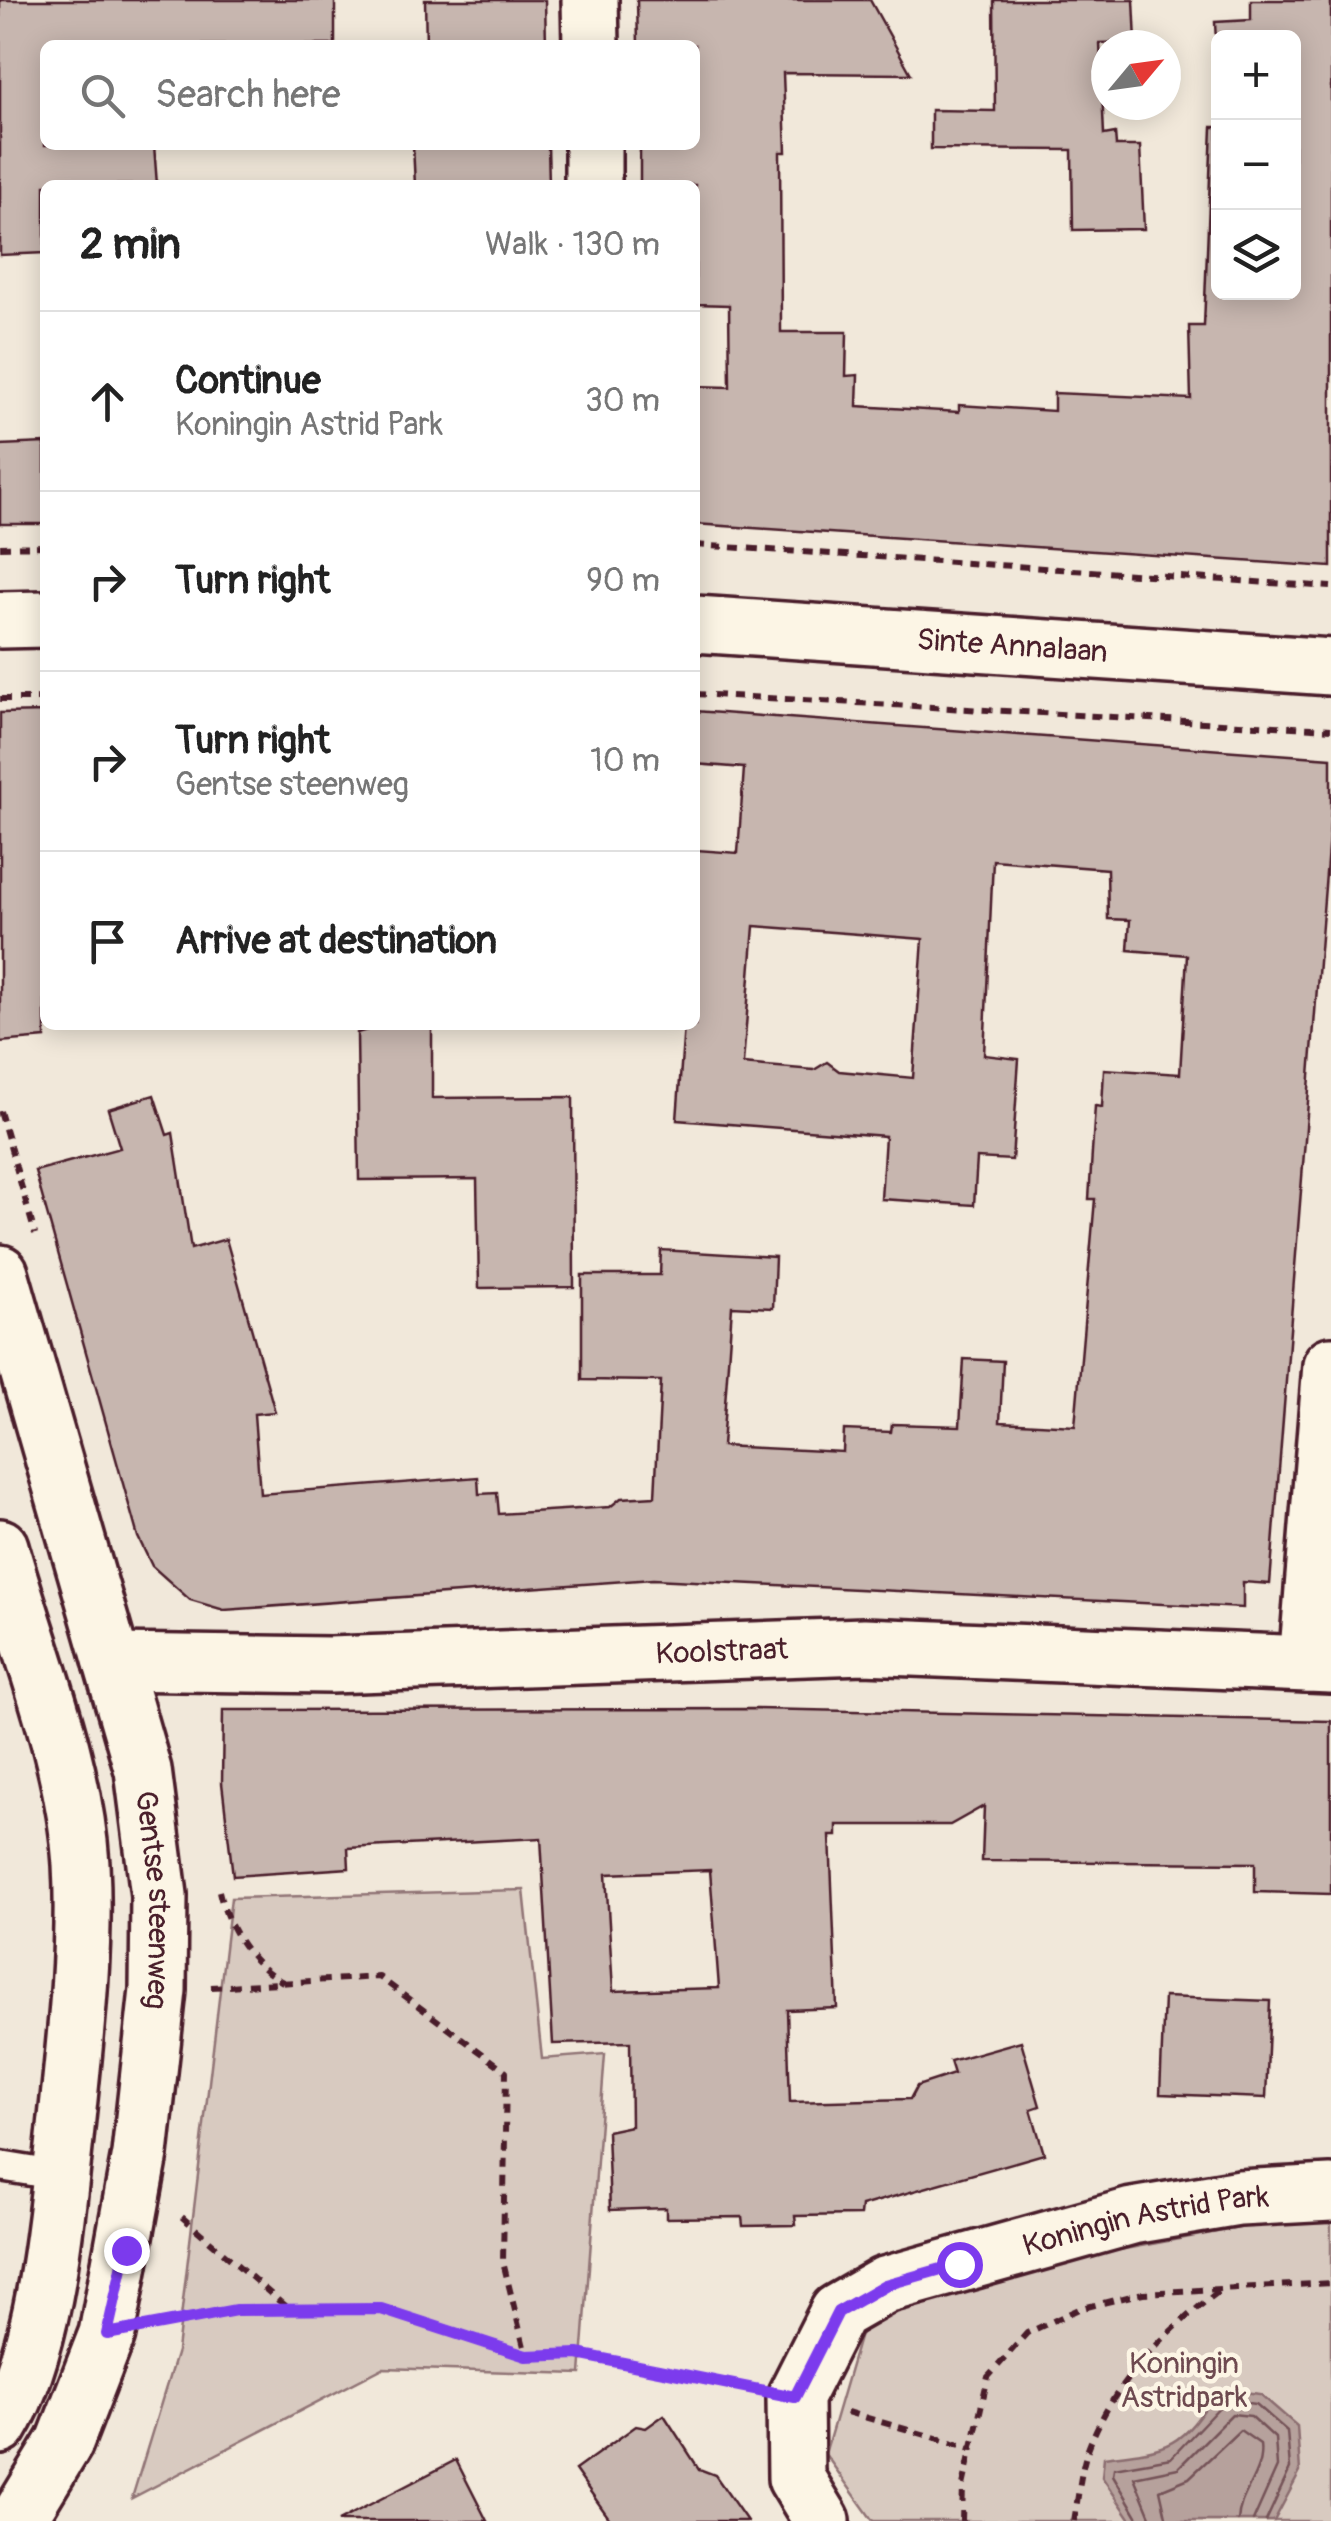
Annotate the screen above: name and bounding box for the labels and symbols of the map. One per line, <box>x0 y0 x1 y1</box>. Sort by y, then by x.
north arrow <box>1091 30 1181 120</box>
street label: Sinte Annalaan <box>916 621 1109 671</box>
street label: Koolstraat <box>655 1631 790 1672</box>
street label: Gentse steenweg <box>127 1789 178 2011</box>
street label: Koningin Astrid Park <box>1018 2178 1270 2265</box>
route end <box>104 2228 150 2274</box>
route start <box>937 2242 983 2288</box>
park label: Koningin Astridpark <box>1120 2345 1248 2416</box>

